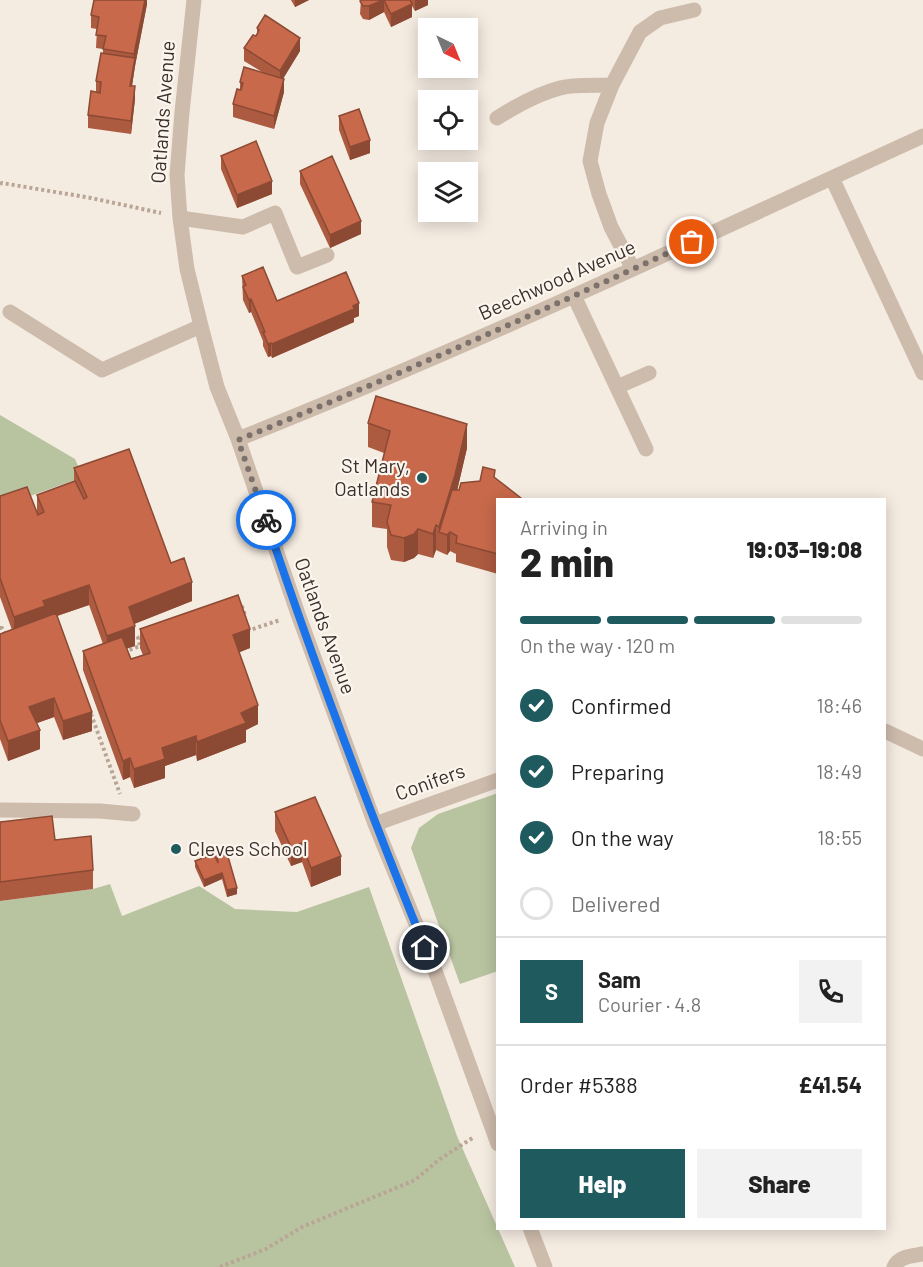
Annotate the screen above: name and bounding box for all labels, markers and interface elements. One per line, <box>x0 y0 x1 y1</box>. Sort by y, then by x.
north arrow <box>418 18 478 78</box>
map controls <box>418 18 478 222</box>
street label: Oatlands Avenue <box>145 40 179 184</box>
button: locate <box>418 90 478 150</box>
button: layers <box>418 162 478 222</box>
pin <box>666 216 717 267</box>
icon: bag <box>675 225 708 258</box>
street label: Beechwood Avenue <box>474 234 639 324</box>
place label: St Mary, Oatlands <box>334 453 410 500</box>
marker: St Mary, Oatlands <box>415 471 429 485</box>
courier <box>236 490 296 550</box>
icon: bike <box>250 504 283 537</box>
text: Arriving in <box>520 515 608 539</box>
text: 19:03–19:08 <box>747 536 862 562</box>
text: 2 min <box>520 538 614 585</box>
street label: Oatlands Avenue <box>290 554 362 697</box>
text: On the way · 120 m <box>520 633 675 657</box>
icon: check <box>520 689 553 722</box>
text: Confirmed <box>571 692 671 718</box>
text: 18:46 <box>816 693 862 717</box>
icon: check <box>520 755 553 788</box>
street label: Conifers <box>391 757 468 805</box>
text: Preparing <box>571 758 664 784</box>
text: 18:49 <box>816 759 862 783</box>
icon: check <box>520 821 553 854</box>
text: On the way <box>571 824 674 850</box>
text: 18:55 <box>817 825 862 849</box>
place label: Cleves School <box>188 836 308 860</box>
marker: Cleves School <box>169 842 183 856</box>
text: Delivered <box>571 890 660 916</box>
pin <box>399 922 450 973</box>
icon: home <box>408 931 441 964</box>
button: phone <box>799 960 862 1023</box>
text: Sam <box>598 966 641 992</box>
text: S <box>545 978 558 1004</box>
text: Courier · 4.8 <box>598 992 701 1016</box>
text: Order #5388 <box>520 1071 638 1097</box>
text: £41.54 <box>798 1071 862 1097</box>
button: Help <box>520 1149 685 1218</box>
button: Share <box>697 1149 862 1218</box>

